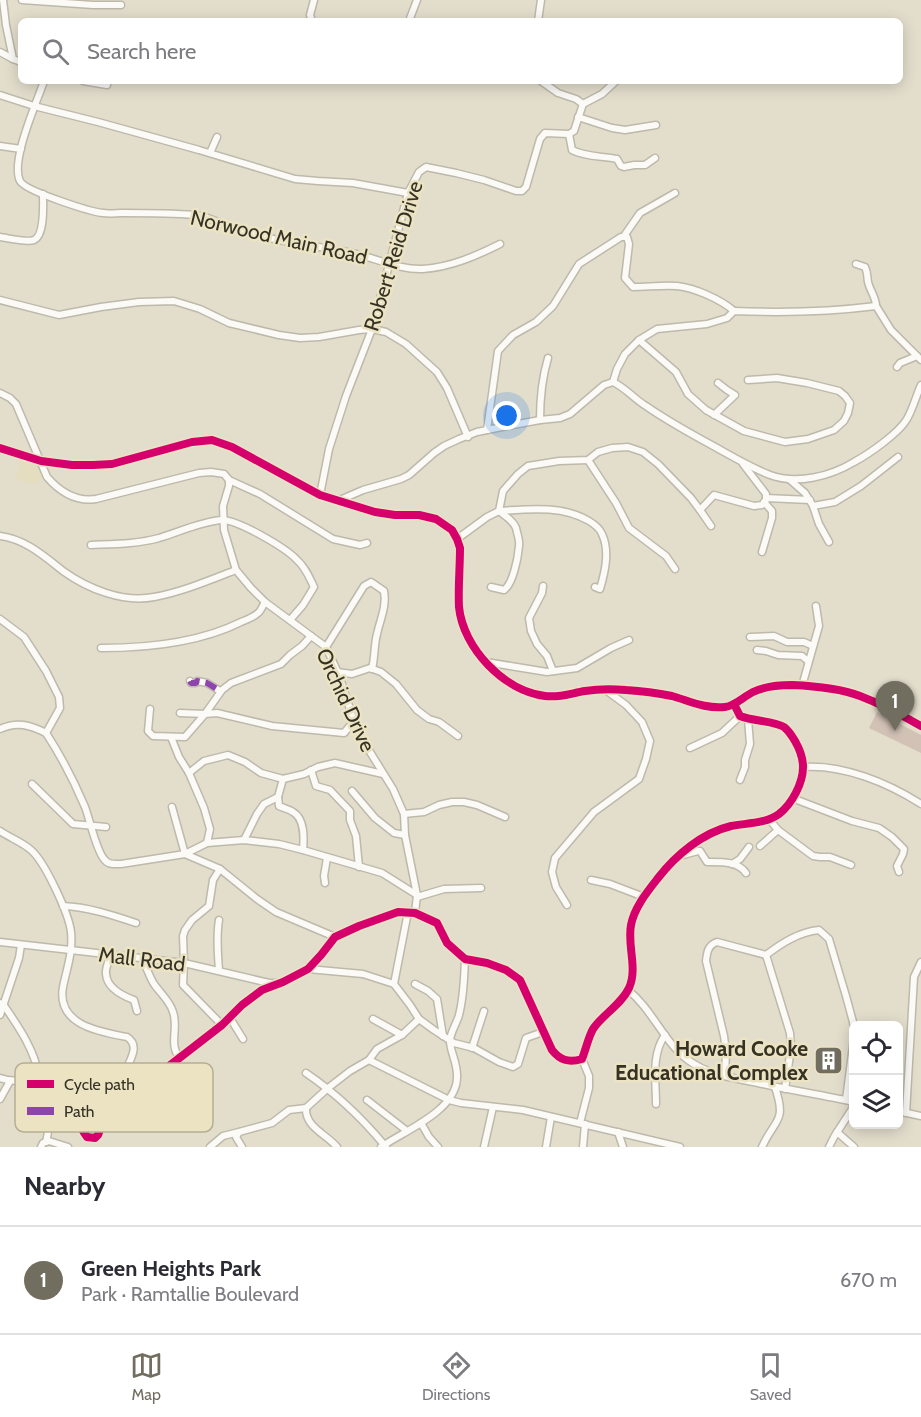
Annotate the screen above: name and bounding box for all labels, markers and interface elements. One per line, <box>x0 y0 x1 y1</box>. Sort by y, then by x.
search box <box>18 18 903 84</box>
icon: search <box>39 35 72 68</box>
text: Search here <box>87 38 196 65</box>
street label: Robert Reid Drive <box>358 178 428 334</box>
street label: Norwood Main Road <box>188 204 370 270</box>
your location <box>492 401 521 430</box>
street label: Orchid Drive <box>311 644 381 756</box>
pin: 1 <box>876 682 914 731</box>
street label: Mall Road <box>97 941 187 977</box>
map controls <box>849 1021 903 1129</box>
button: locate <box>849 1021 903 1075</box>
place label: Howard Cooke Educational Complex <box>615 1036 809 1085</box>
building icon: Howard Cooke Educational Complex <box>813 1044 845 1076</box>
legend <box>15 1063 213 1132</box>
text: Cycle path <box>64 1075 135 1094</box>
button: layers <box>849 1075 903 1129</box>
text: Path <box>64 1102 95 1121</box>
text: Nearby <box>24 1170 105 1202</box>
text: Green Heights Park <box>81 1255 261 1282</box>
text: 1 <box>40 1268 47 1292</box>
text: 670 m <box>840 1268 897 1292</box>
text: Park · Ramtallie Boulevard <box>81 1282 299 1306</box>
tab: Map <box>130 1349 163 1404</box>
tab: Directions <box>422 1349 490 1404</box>
tab: Saved <box>750 1349 791 1404</box>

